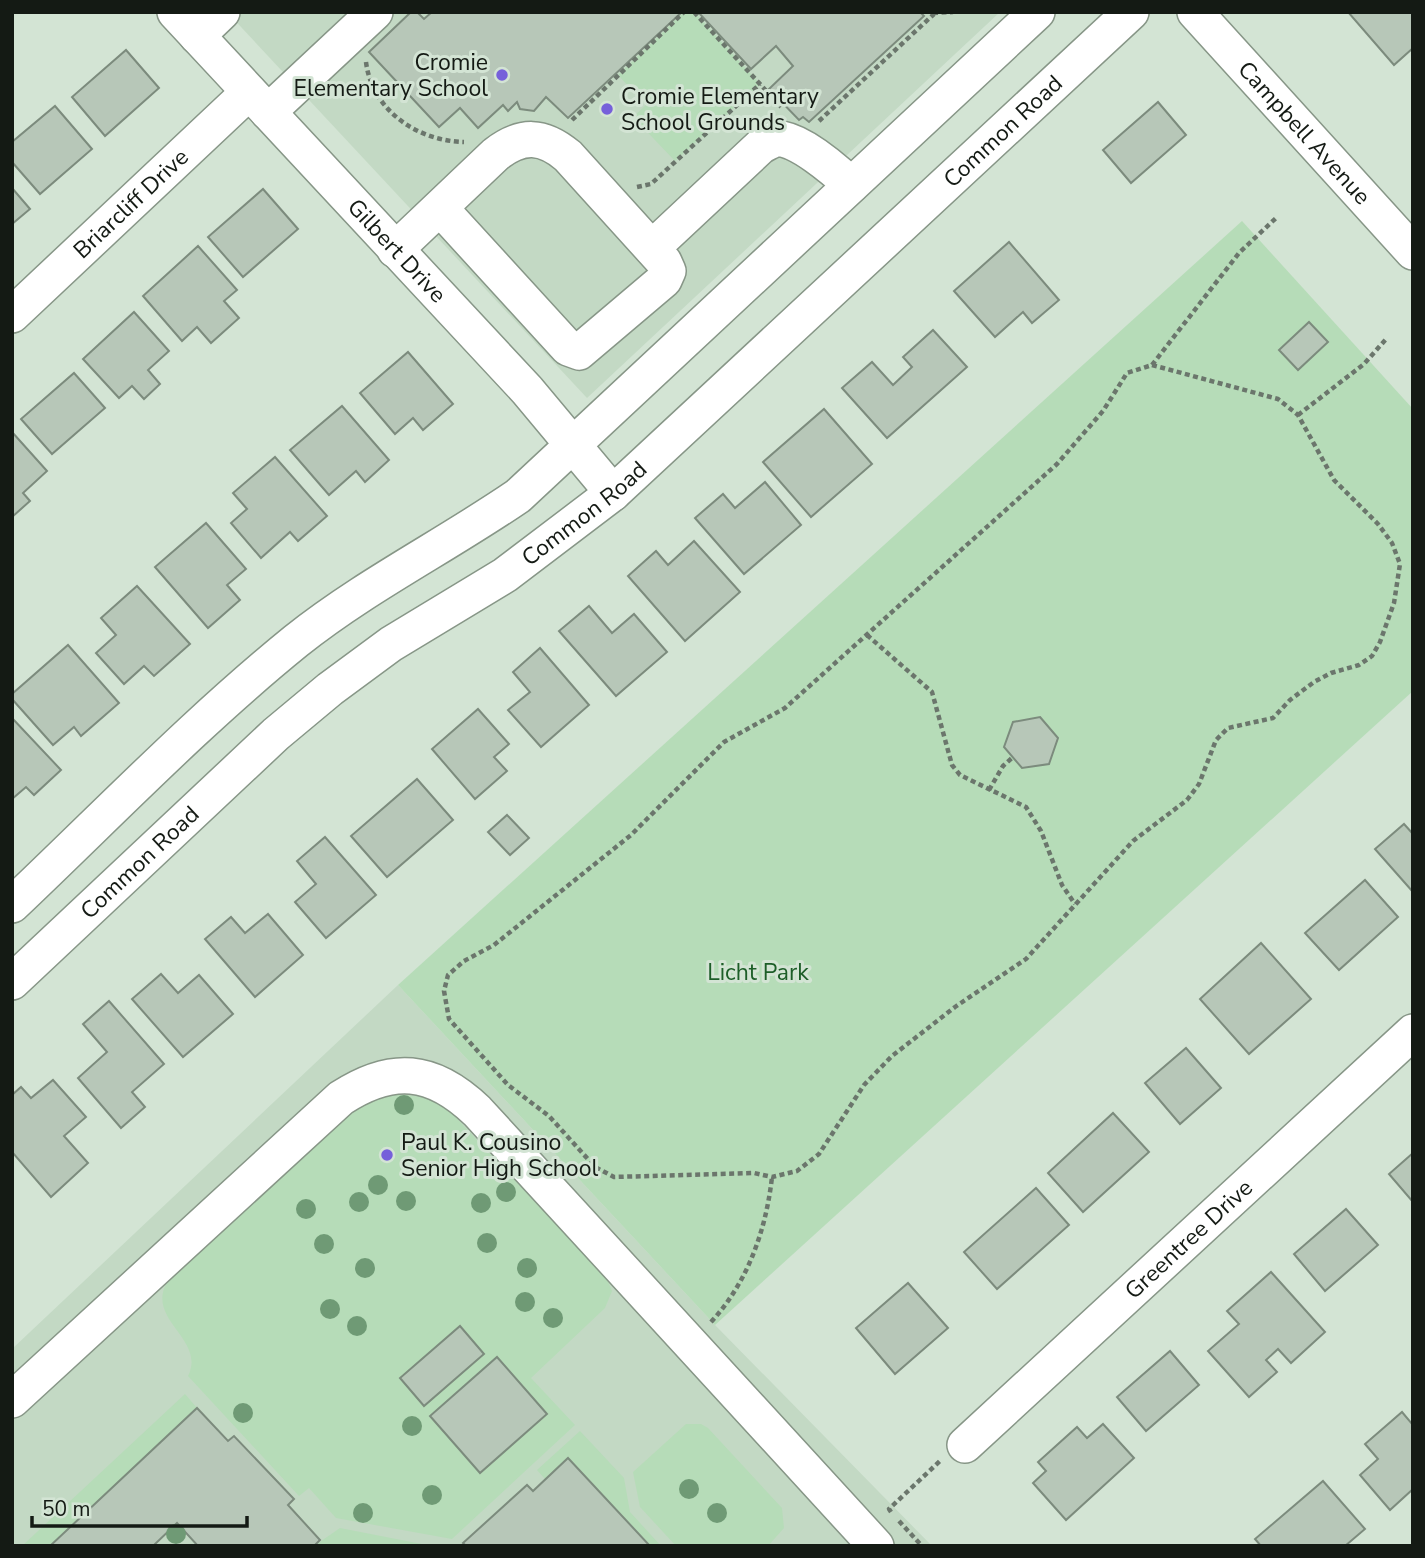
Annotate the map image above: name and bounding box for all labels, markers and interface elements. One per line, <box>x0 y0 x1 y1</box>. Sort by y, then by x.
place label: Cromie Elementary School <box>294 47 488 104</box>
street label: Campbell Avenue <box>1231 54 1378 211</box>
marker: Cromie Elementary School <box>494 67 510 83</box>
street label: Common Road <box>936 68 1069 194</box>
place label: Cromie Elementary School Grounds <box>621 81 819 138</box>
marker: Cromie Elementary School Grounds <box>599 101 615 117</box>
street label: Briarcliff Drive <box>66 141 195 265</box>
street label: Gilbert Drive <box>341 192 453 309</box>
street label: Common Road <box>515 454 654 573</box>
street label: Common Road <box>73 799 206 926</box>
park label: Licht Park <box>707 957 809 988</box>
place label: Paul K. Cousino Senior High School <box>401 1127 598 1184</box>
marker: Paul K. Cousino Senior High School <box>379 1147 395 1163</box>
street label: Greentree Drive <box>1118 1172 1259 1306</box>
scale bar <box>32 1484 247 1528</box>
text: 50 m <box>42 1495 91 1523</box>

